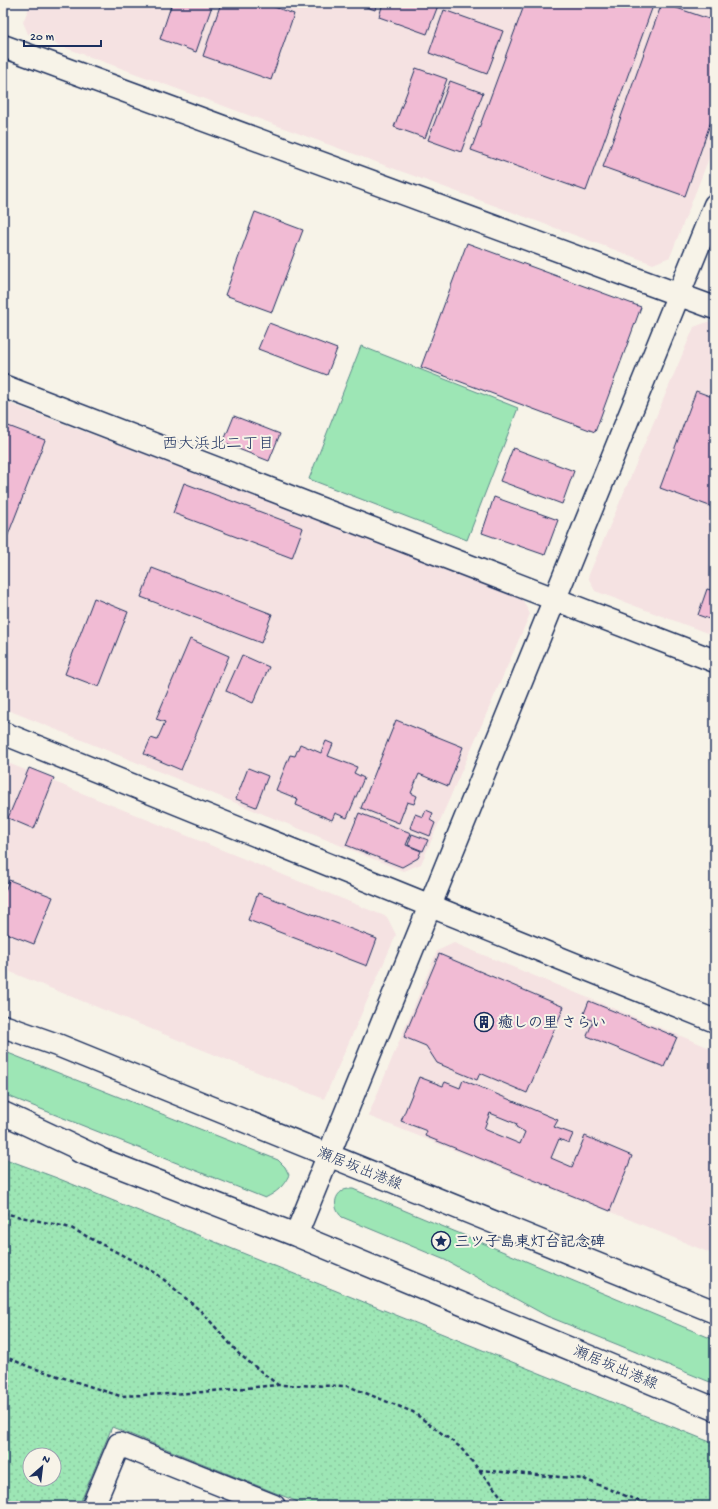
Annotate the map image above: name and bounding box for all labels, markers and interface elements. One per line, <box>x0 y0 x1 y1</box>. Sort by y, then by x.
scale bar <box>24 22 101 48</box>
text: 20 m <box>30 31 55 45</box>
district label: 西大浜北二丁目 <box>162 435 274 455</box>
building icon: 癒しの里 さらい <box>473 1011 495 1033</box>
place label: 癒しの里 さらい <box>498 1014 607 1033</box>
street label: 瀬居坂出港線 <box>314 1144 405 1195</box>
place icon: 三ツ子島東灯台記念碑 <box>430 1230 452 1252</box>
place label: 三ツ子島東灯台記念碑 <box>455 1233 605 1252</box>
street label: 瀬居坂出港線 <box>570 1342 661 1395</box>
north arrow <box>22 1447 62 1487</box>
text: N <box>40 1453 52 1467</box>

